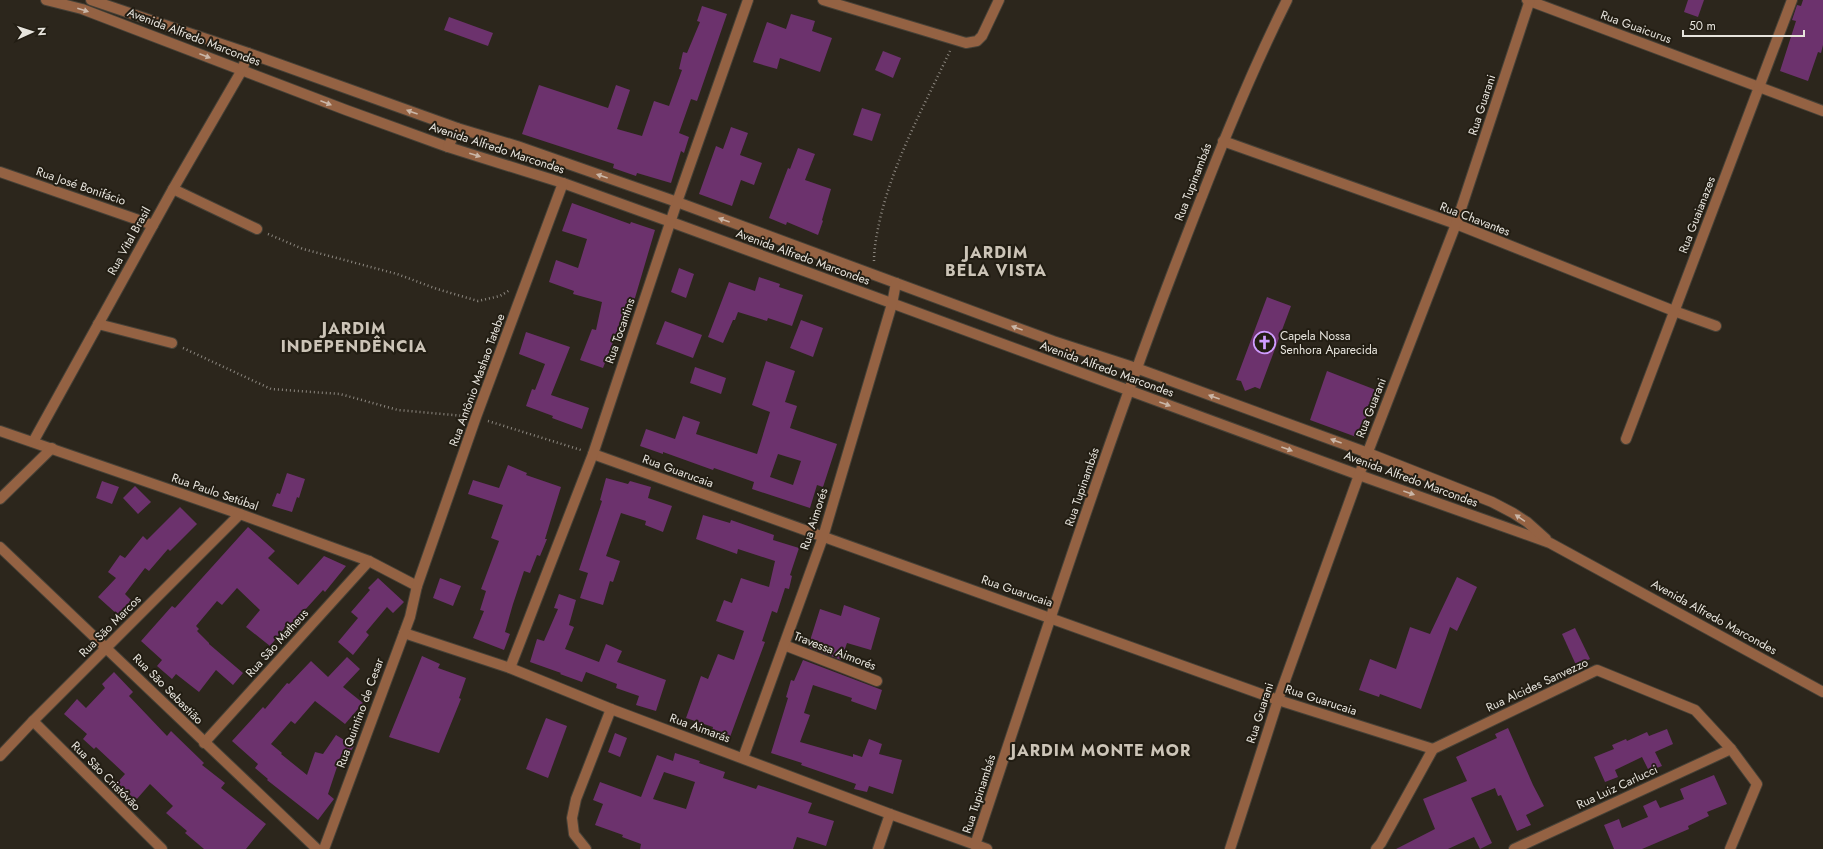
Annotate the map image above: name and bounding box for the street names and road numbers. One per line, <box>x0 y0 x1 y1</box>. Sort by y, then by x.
street label: Avenida Alfredo Marcondes <box>125 3 263 71</box>
street label: Rua Guaicurus <box>1598 6 1674 48</box>
street label: Rua Guarani <box>1464 72 1500 138</box>
street label: Avenida Alfredo Marcondes <box>427 118 567 178</box>
street label: Rua Tupinambás <box>1170 140 1216 224</box>
street label: Rua José Bonifácio <box>34 162 129 210</box>
street label: Rua Guaianazes <box>1674 174 1720 256</box>
street label: Rua Chavantes <box>1437 197 1513 241</box>
street label: Rua Vital Brasil <box>103 204 155 278</box>
street label: Avenida Alfredo Marcondes <box>734 224 873 290</box>
street label: Rua Tocantins <box>600 296 640 366</box>
street label: Rua Antônio Mashao Tatebe <box>445 311 509 449</box>
street label: Avenida Alfredo Marcondes <box>1038 336 1177 402</box>
street label: Rua Guarani <box>1351 375 1391 441</box>
street label: Rua Tupinambás <box>1060 445 1104 529</box>
street label: Avenida Alfredo Marcondes <box>1342 446 1481 512</box>
street label: Rua Guarucaia <box>640 450 716 492</box>
street label: Rua Paulo Setúbal <box>169 469 261 515</box>
street label: Rua Aimorés <box>796 485 833 552</box>
street label: Rua Guarucaia <box>979 570 1055 612</box>
street label: Avenida Alfredo Marcondes <box>1648 575 1780 659</box>
street label: Rua São Marcos <box>75 591 145 661</box>
street label: Rua São Matheus <box>241 605 313 681</box>
street label: Travessa Aimorés <box>791 627 879 675</box>
street label: Rua São Sebastião <box>129 650 208 729</box>
street label: Rua Alcides Sanvezzo <box>1483 653 1591 717</box>
street label: Rua Quintino de Cesar <box>332 655 389 770</box>
street label: Rua Guarani <box>1242 680 1278 746</box>
street label: Rua Guarucaia <box>1283 680 1359 720</box>
street label: Rua Aimarás <box>667 709 733 747</box>
street label: Rua São Cristóvão <box>67 737 145 815</box>
street label: Rua Tupinambás <box>958 752 1000 836</box>
street label: Rua Luiz Carlucci <box>1573 760 1661 814</box>

